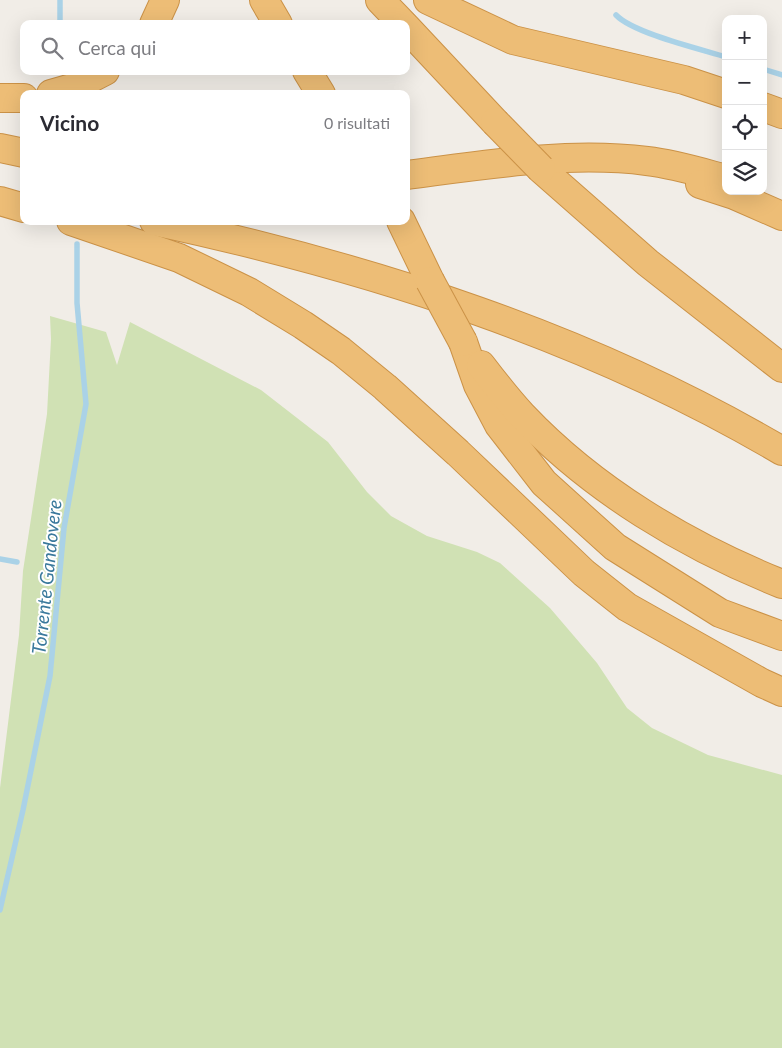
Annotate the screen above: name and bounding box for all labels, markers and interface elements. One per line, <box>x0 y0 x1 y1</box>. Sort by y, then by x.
map controls <box>722 15 767 195</box>
button: + <box>722 15 767 60</box>
search box <box>20 20 410 75</box>
icon: search <box>38 34 66 62</box>
text: Cerca qui <box>78 36 156 59</box>
button: − <box>722 60 767 105</box>
button: locate <box>722 105 767 150</box>
text: Vicino <box>40 110 99 135</box>
text: 0 risultati <box>324 113 390 132</box>
button: layers <box>722 150 767 195</box>
water label: Torrente Gandovere <box>26 499 66 655</box>

